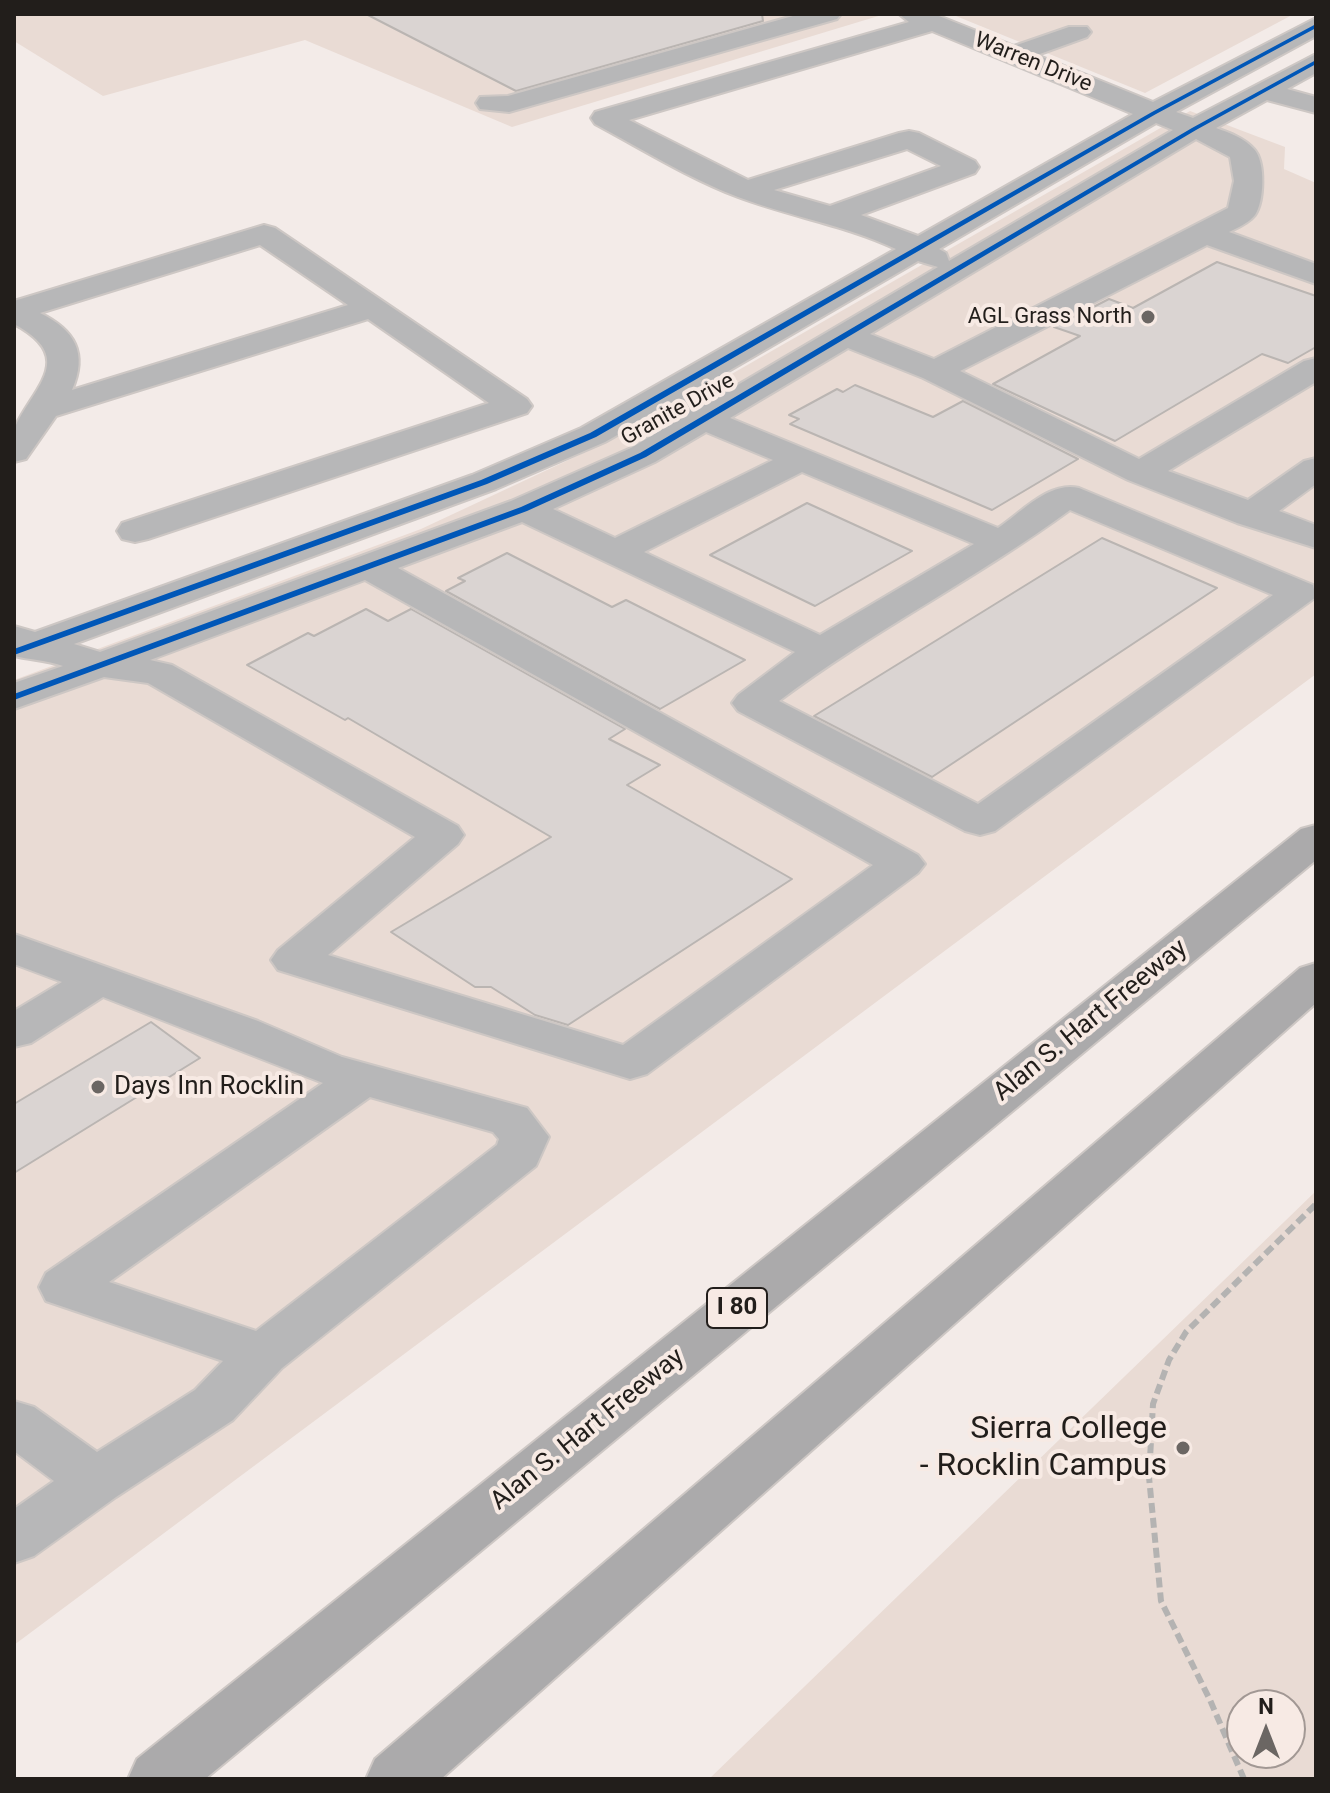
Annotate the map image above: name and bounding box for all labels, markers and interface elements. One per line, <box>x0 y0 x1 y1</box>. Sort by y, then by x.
street label: Warren Drive <box>970 27 1096 99</box>
place label: AGL Grass North <box>968 304 1132 330</box>
marker: AGL Grass North <box>1139 308 1157 326</box>
street label: Granite Drive <box>617 368 739 452</box>
street label: Alan S. Hart Freeway <box>988 933 1194 1109</box>
place label: Days Inn Rocklin <box>114 1071 304 1103</box>
marker: Days Inn Rocklin <box>89 1078 107 1096</box>
road number: I 80 <box>707 1288 767 1328</box>
street label: Alan S. Hart Freeway <box>485 1342 691 1518</box>
place label: Sierra College - Rocklin Campus <box>920 1411 1167 1486</box>
marker: Sierra College - Rocklin Campus <box>1174 1439 1192 1457</box>
north arrow <box>1226 1689 1306 1769</box>
text: N <box>1258 1694 1274 1719</box>

